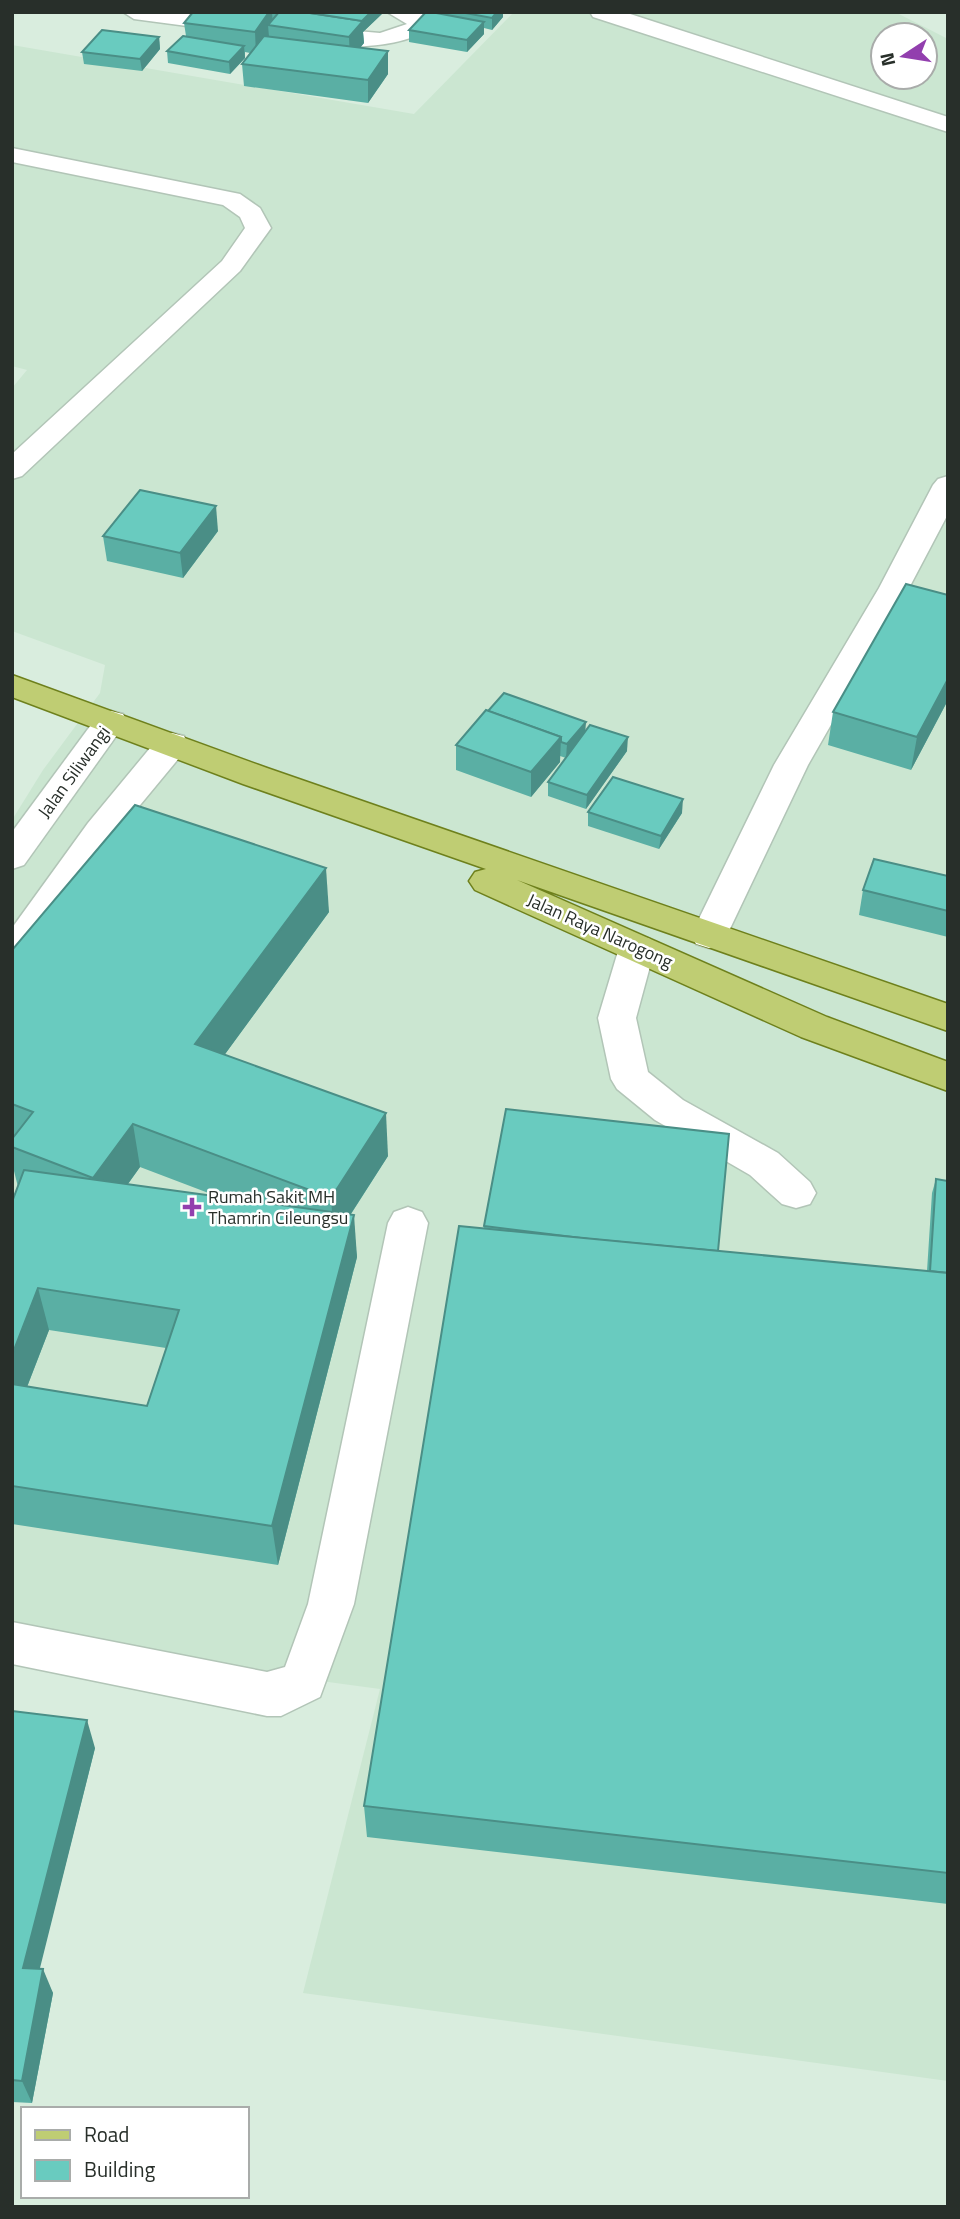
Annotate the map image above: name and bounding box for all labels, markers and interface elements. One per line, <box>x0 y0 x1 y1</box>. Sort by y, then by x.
north arrow <box>869 21 939 91</box>
text: N <box>871 50 902 69</box>
street label: Jalan Siliwangi <box>31 720 116 823</box>
street label: Jalan Raya Narogong <box>523 886 677 975</box>
place label: Rumah Sakit MH Thamrin Cileungsu <box>208 1183 348 1231</box>
marker: Rumah Sakit MH Thamrin Cileungsu <box>182 1197 202 1217</box>
legend <box>21 2107 248 2198</box>
text: Road <box>84 2118 129 2150</box>
text: Building <box>84 2153 156 2185</box>

